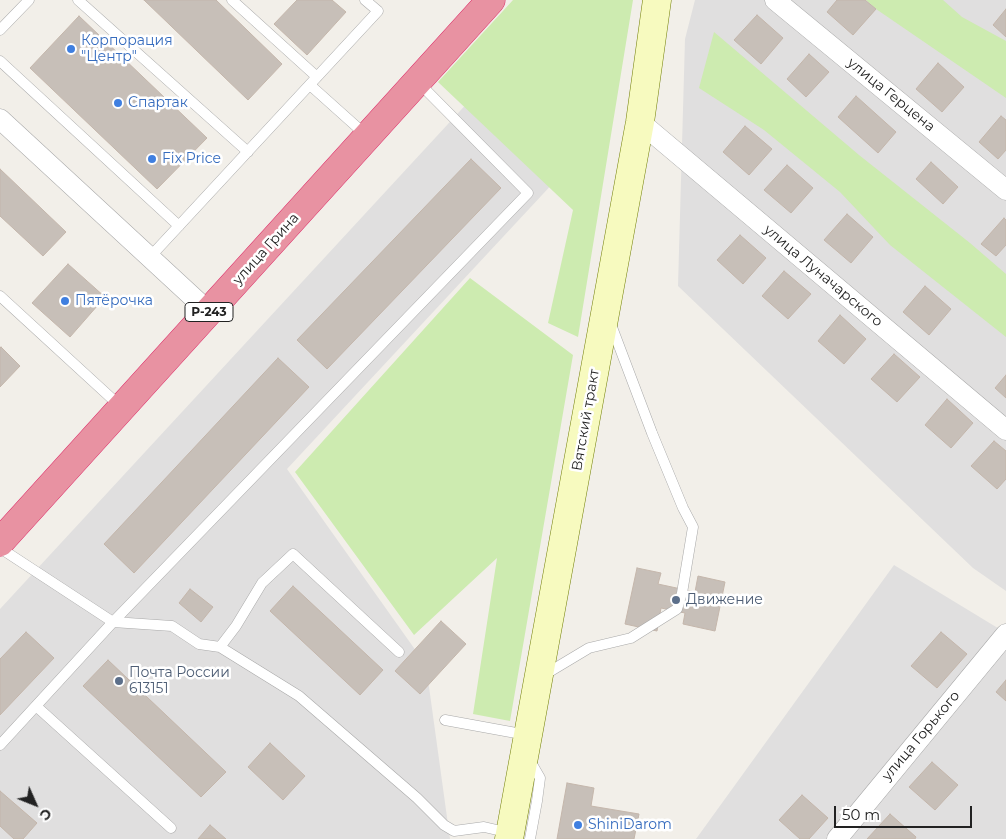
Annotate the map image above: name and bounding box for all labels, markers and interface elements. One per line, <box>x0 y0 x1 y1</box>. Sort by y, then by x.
place label: Корпорация "Центр" <box>81 33 173 65</box>
marker: Корпорация "Центр" <box>65 43 77 55</box>
street label: улица Герцена <box>844 55 938 135</box>
place label: Спартак <box>128 95 188 111</box>
marker: Спартак <box>112 97 124 109</box>
place label: Fix Price <box>162 151 221 167</box>
marker: Fix Price <box>146 153 158 165</box>
street label: улица Грина <box>229 210 303 288</box>
street label: улица Луначарского <box>760 221 886 331</box>
place label: Пятёрочка <box>75 293 153 309</box>
marker: Пятёрочка <box>59 295 71 307</box>
road number: Р-243 <box>185 302 233 322</box>
street label: Вятский тракт <box>569 368 603 472</box>
place label: Движение <box>686 592 763 608</box>
marker: Движение <box>670 594 682 606</box>
place label: Почта России 613151 <box>129 665 230 698</box>
marker: Почта России 613151 <box>113 675 125 687</box>
street label: улица Горького <box>879 688 963 784</box>
north arrow <box>10 779 60 829</box>
scale bar <box>836 796 974 828</box>
text: С <box>36 805 56 824</box>
text: 50 m <box>842 805 880 824</box>
place label: ShiniDarom <box>588 817 672 833</box>
marker: ShiniDarom <box>572 819 584 831</box>

